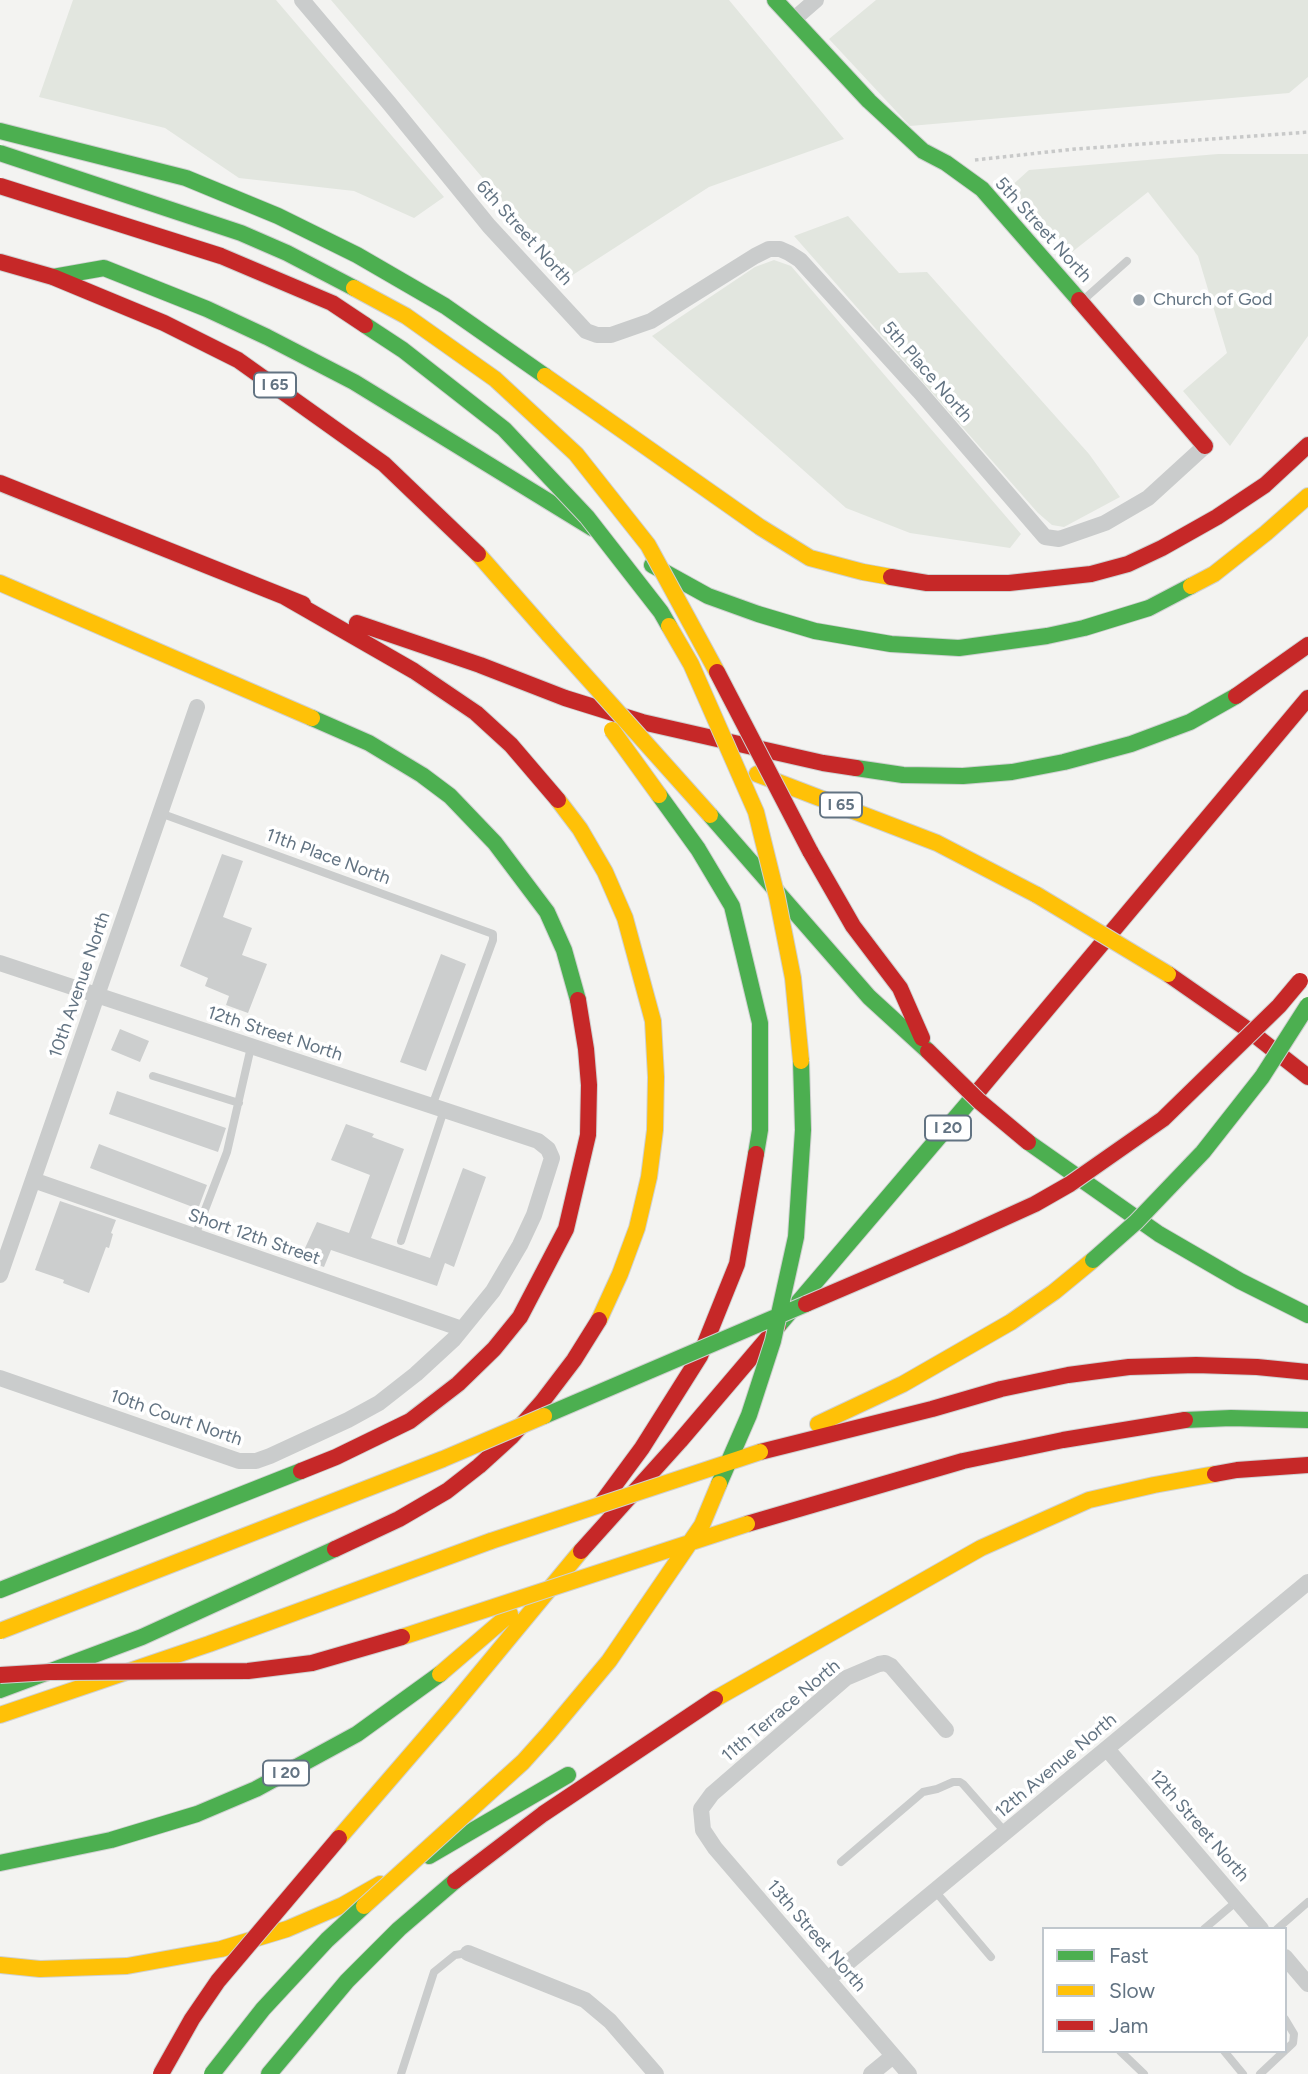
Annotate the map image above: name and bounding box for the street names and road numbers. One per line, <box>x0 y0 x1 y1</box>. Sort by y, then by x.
street label: 5th Street North <box>990 173 1096 287</box>
street label: 6th Street North <box>471 176 577 290</box>
street label: 5th Place North <box>877 317 977 427</box>
road number: I 65 <box>254 372 296 398</box>
road number: I 65 <box>820 792 862 818</box>
street label: 11th Place North <box>263 824 393 890</box>
street label: 10th Avenue North <box>45 909 115 1061</box>
street label: 12th Street North <box>205 1002 345 1066</box>
road number: I 20 <box>925 1116 971 1140</box>
street label: Short 12th Street <box>185 1204 323 1270</box>
street label: 10th Court North <box>107 1385 245 1451</box>
street label: 11th Terrace North <box>718 1655 844 1767</box>
street label: 12th Avenue North <box>991 1709 1121 1823</box>
road number: I 20 <box>263 1760 309 1786</box>
street label: 12th Street North <box>1145 1766 1253 1886</box>
street label: 13th Street North <box>762 1876 870 1996</box>

